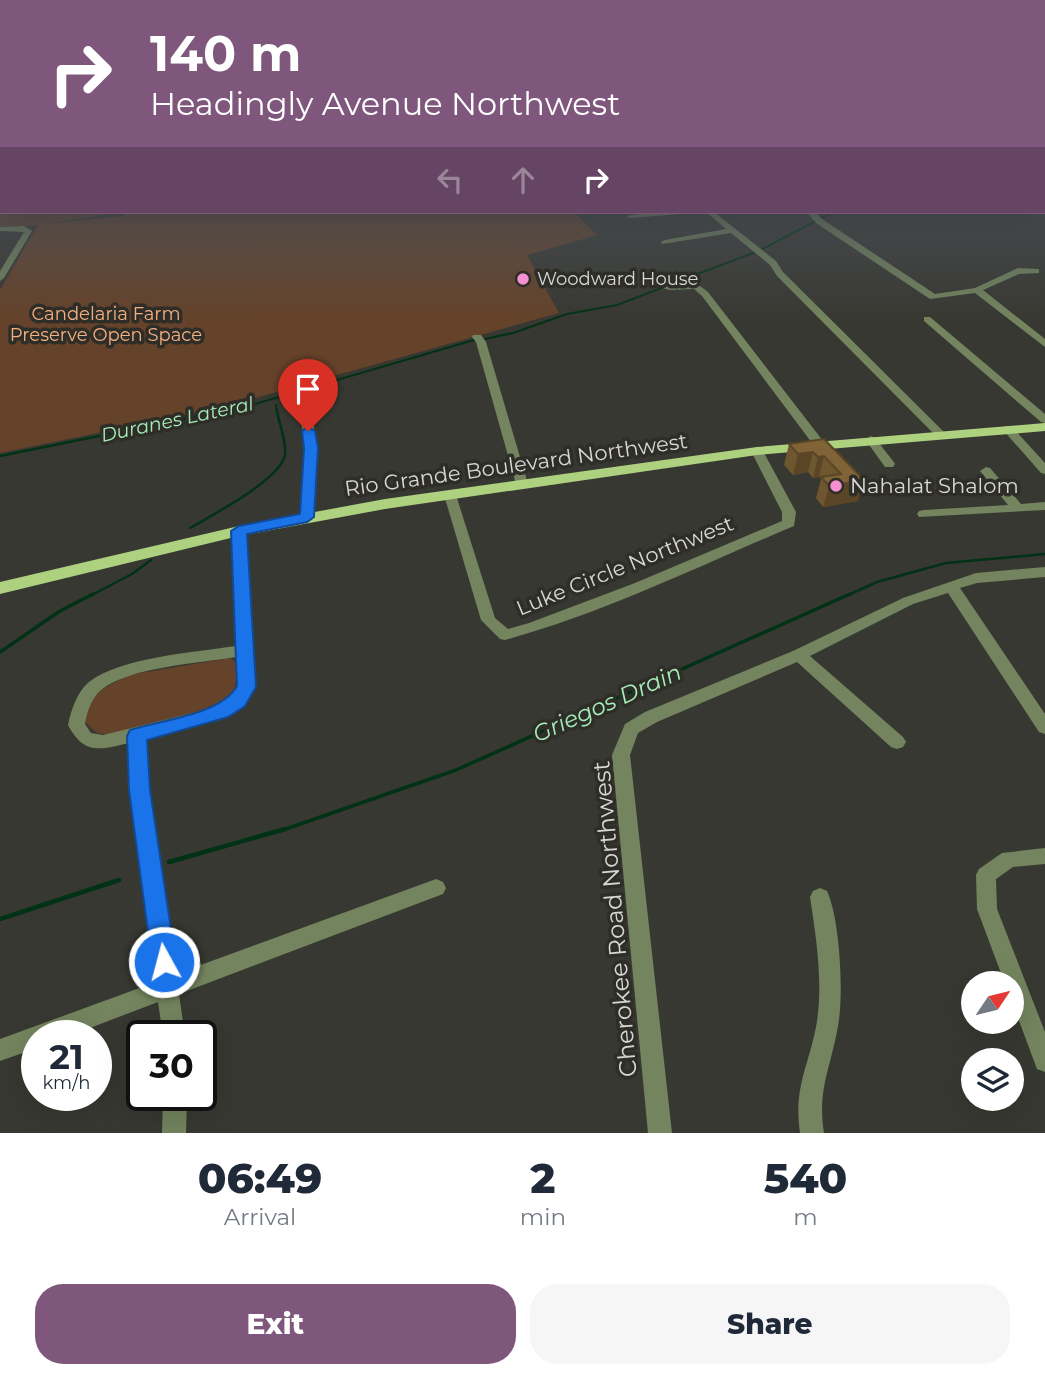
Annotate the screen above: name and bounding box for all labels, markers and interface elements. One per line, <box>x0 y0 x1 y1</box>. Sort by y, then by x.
text: 140 m <box>150 24 302 83</box>
icon: right <box>35 28 126 119</box>
text: Headingly Avenue Northwest <box>150 84 620 123</box>
icon: left <box>431 161 469 199</box>
icon: ahead <box>504 161 542 199</box>
icon: right <box>577 161 615 199</box>
place label: Woodward House <box>537 268 699 290</box>
marker: Woodward House <box>515 271 531 287</box>
park label: Candelaria Farm Preserve Open Space <box>10 303 202 346</box>
pin <box>278 359 338 431</box>
icon: arrive <box>289 370 327 408</box>
water label: Duranes Lateral <box>99 392 256 447</box>
street label: Rio Grande Boulevard Northwest <box>343 428 689 501</box>
place label: Nahalat Shalom <box>850 473 1019 498</box>
marker: Nahalat Shalom <box>828 478 844 494</box>
street label: Luke Circle Northwest <box>513 511 737 621</box>
water label: Griegos Drain <box>528 658 686 748</box>
street label: Cherokee Road Northwest <box>586 760 643 1078</box>
position arrow <box>127 925 201 999</box>
north arrow <box>961 971 1024 1034</box>
map controls <box>961 971 1024 1111</box>
speed limit sign: 30 <box>126 1020 217 1111</box>
text: 21 <box>49 1035 84 1078</box>
button: layers <box>961 1048 1024 1111</box>
text: km/h <box>42 1072 91 1094</box>
text: 06:49 <box>198 1152 322 1204</box>
text: 2 <box>530 1152 556 1204</box>
text: 540 <box>764 1152 847 1204</box>
text: Arrival <box>224 1203 296 1231</box>
text: min <box>520 1203 566 1231</box>
text: m <box>793 1203 818 1231</box>
button: Exit <box>35 1284 516 1364</box>
button: Share <box>530 1284 1010 1364</box>

